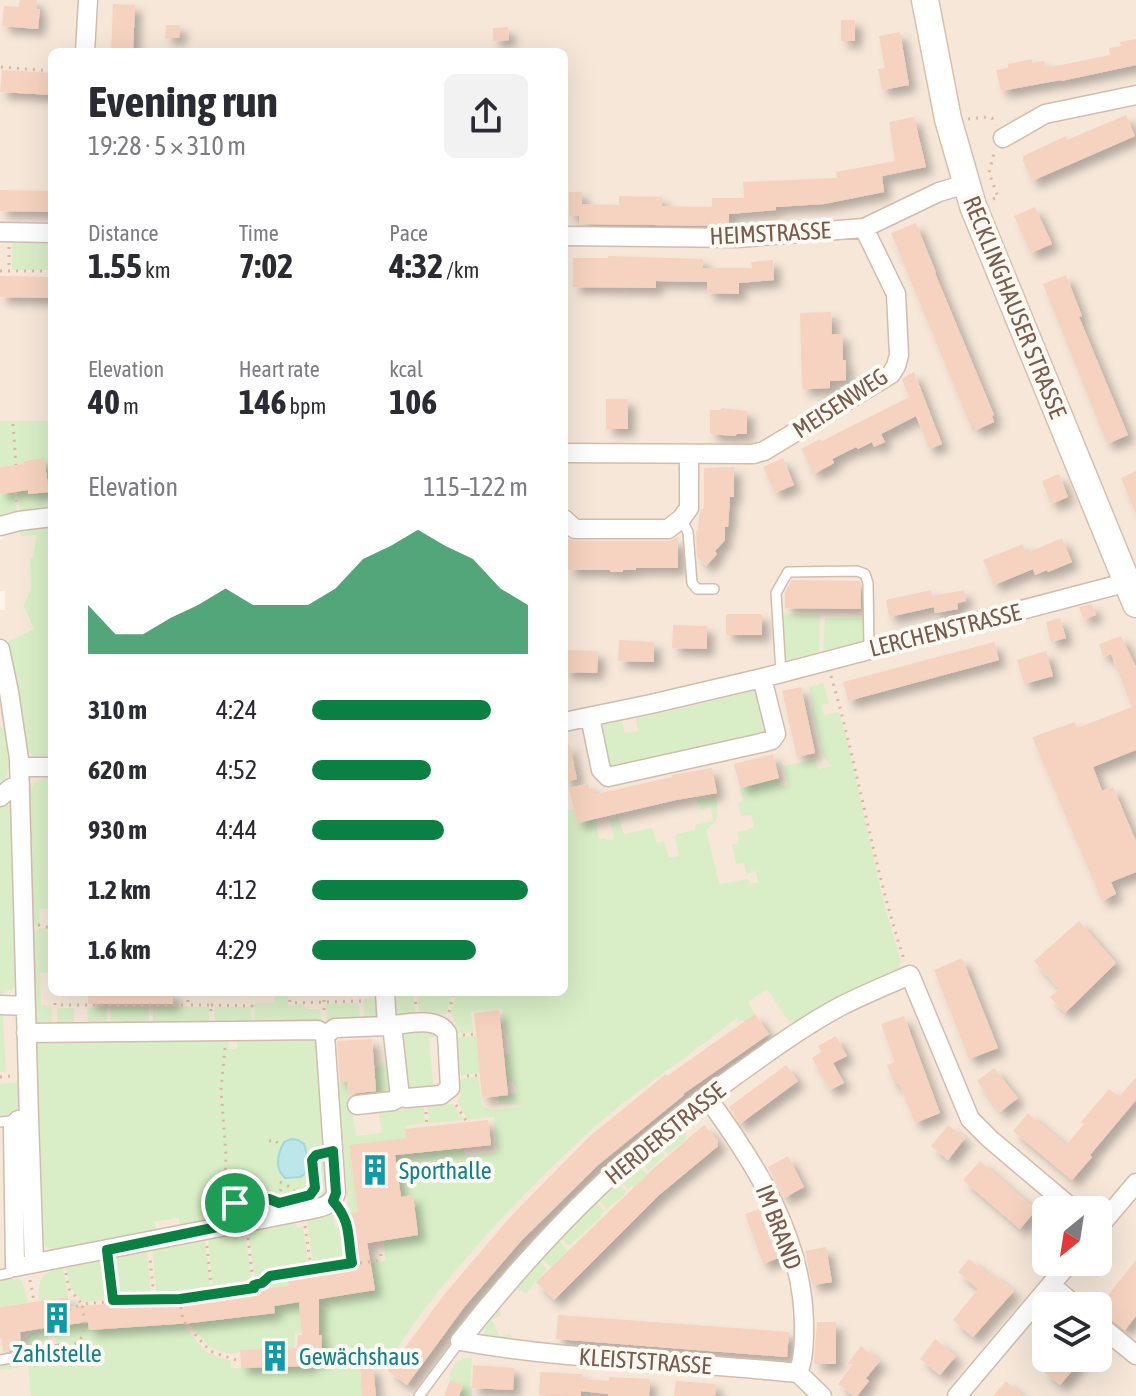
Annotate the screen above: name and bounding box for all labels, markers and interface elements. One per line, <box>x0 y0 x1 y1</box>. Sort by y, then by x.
button: share <box>444 74 528 158</box>
text: Evening run <box>88 76 278 126</box>
text: 19:28 · 5 × 310 m <box>88 131 246 161</box>
street label: RECKLINGHAUSER STRASSE <box>958 192 1072 422</box>
street label: HEIMSTRASSE <box>709 216 831 250</box>
text: Distance <box>88 220 159 246</box>
text: Time <box>239 220 279 246</box>
text: Pace <box>389 220 428 246</box>
text: 1.55 <box>88 246 142 285</box>
text: 7:02 <box>239 246 293 285</box>
text: 4:32 <box>389 246 443 285</box>
text: km <box>142 257 171 283</box>
text: /km <box>443 257 479 283</box>
text: Elevation <box>88 356 164 382</box>
text: Heart rate <box>239 356 320 382</box>
text: kcal <box>389 356 423 382</box>
street label: MEISENWEG <box>788 362 892 444</box>
text: 40 <box>88 382 120 421</box>
text: 146 <box>239 382 287 421</box>
text: 106 <box>389 382 437 421</box>
text: m <box>120 393 139 419</box>
text: bpm <box>287 393 326 419</box>
text: Elevation <box>88 472 178 502</box>
text: 115–122 m <box>423 472 528 502</box>
street label: LERCHENSTRASSE <box>866 598 1024 662</box>
text: 310 m <box>88 695 147 725</box>
text: 4:24 <box>216 695 257 725</box>
text: 620 m <box>88 755 147 785</box>
text: 4:52 <box>216 755 257 785</box>
text: 930 m <box>88 815 147 845</box>
text: 4:44 <box>216 815 257 845</box>
text: 1.2 km <box>88 875 151 905</box>
text: 4:12 <box>216 875 257 905</box>
text: 1.6 km <box>88 935 151 965</box>
text: 4:29 <box>216 935 257 965</box>
street label: HERDERSTRASSE <box>600 1076 730 1190</box>
building icon: Sporthalle <box>358 1153 392 1187</box>
place label: Sporthalle <box>399 1157 492 1184</box>
pin <box>201 1169 269 1237</box>
icon: arrive <box>213 1181 257 1225</box>
street label: IM BRAND <box>751 1181 807 1273</box>
north arrow <box>1032 1196 1112 1276</box>
map controls <box>1032 1196 1112 1372</box>
button: layers <box>1032 1292 1112 1372</box>
building icon: Zahlstelle <box>40 1301 74 1335</box>
building icon: Gewächshaus <box>258 1339 292 1373</box>
place label: Zahlstelle <box>12 1340 102 1367</box>
place label: Gewächshaus <box>299 1343 419 1370</box>
street label: KLEISTSTRASSE <box>578 1343 712 1379</box>

